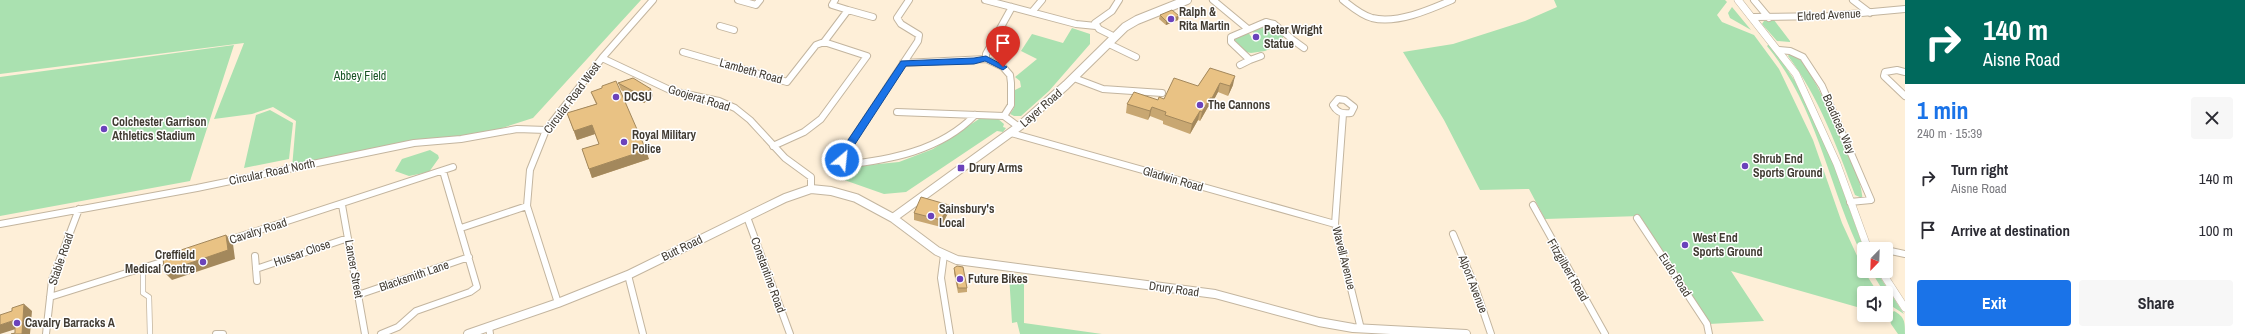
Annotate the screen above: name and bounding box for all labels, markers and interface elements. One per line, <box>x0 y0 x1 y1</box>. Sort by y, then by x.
place label: Ralph & Rita Martin <box>1179 4 1230 34</box>
street label: Eldred Avenue <box>1797 5 1861 25</box>
text: 140 m <box>1983 11 2048 49</box>
marker: Ralph & Rita Martin <box>1166 14 1176 24</box>
icon: right <box>1917 16 1969 68</box>
place label: Peter Wright Statue <box>1264 22 1323 52</box>
pin <box>986 26 1020 67</box>
icon: arrive <box>992 32 1014 54</box>
marker: Peter Wright Statue <box>1251 32 1261 42</box>
text: Aisne Road <box>1983 47 2060 72</box>
street label: Lambeth Road <box>718 54 784 88</box>
street label: Circular Road West <box>540 59 604 137</box>
park label: Abbey Field <box>333 68 386 84</box>
street label: Goojerat Road <box>666 81 732 115</box>
street label: Layer Road <box>1017 85 1065 131</box>
place label: DCSU <box>624 89 652 105</box>
marker: DCSU <box>611 92 621 102</box>
street label: Boadicea Way <box>1819 92 1859 156</box>
text: 1 min <box>1917 94 1968 126</box>
place label: The Cannons <box>1208 97 1271 113</box>
button: close <box>2191 97 2233 139</box>
marker: The Cannons <box>1195 100 1205 110</box>
place label: Colchester Garrison Athletics Stadium <box>112 114 207 144</box>
marker: Colchester Garrison Athletics Stadium <box>99 124 109 134</box>
text: 240 m · 15:39 <box>1917 125 1982 142</box>
place label: Royal Military Police <box>632 127 697 157</box>
marker: Royal Military Police <box>619 137 629 147</box>
position arrow <box>821 139 863 181</box>
place label: Shrub End Sports Ground <box>1753 151 1822 181</box>
street label: Circular Road North <box>228 155 316 189</box>
text: Turn right <box>1951 159 2008 180</box>
place label: Drury Arms <box>969 160 1023 176</box>
marker: Shrub End Sports Ground <box>1740 161 1750 171</box>
marker: Drury Arms <box>956 163 966 173</box>
street label: Gladwin Road <box>1141 163 1205 195</box>
icon: right <box>1917 167 1939 189</box>
text: 140 m <box>2199 168 2233 189</box>
text: Aisne Road <box>1951 180 2007 197</box>
place label: Sainsbury's Local <box>939 201 995 231</box>
marker: Sainsbury's Local <box>926 211 936 221</box>
street label: Cavalry Road <box>227 214 289 248</box>
icon: arrive <box>1917 219 1939 241</box>
text: Arrive at destination <box>1951 220 2070 241</box>
text: 100 m <box>2199 220 2233 241</box>
street label: Wavell Avenue <box>1328 225 1360 291</box>
place label: West End Sports Ground <box>1693 230 1762 260</box>
street label: Stable Road <box>45 231 77 287</box>
street label: Butt Road <box>659 231 705 265</box>
street label: Constantine Road <box>747 235 789 315</box>
street label: Hussar Close <box>271 236 333 270</box>
street label: Fitzgilbert Road <box>1544 236 1592 304</box>
street label: Lancer Street <box>341 239 367 300</box>
marker: West End Sports Ground <box>1680 240 1690 250</box>
north arrow <box>1857 242 1893 278</box>
map controls <box>1857 242 1893 322</box>
place label: Creffield Medical Centre <box>125 247 196 277</box>
street label: Eudo Road <box>1655 250 1695 300</box>
street label: Alport Avenue <box>1454 252 1491 315</box>
marker: Creffield Medical Centre <box>198 257 208 267</box>
street label: Blacksmith Lane <box>377 257 451 295</box>
place label: Future Bikes <box>968 271 1028 287</box>
marker: Future Bikes <box>955 274 965 284</box>
street label: Drury Road <box>1148 278 1200 300</box>
button: Exit <box>1917 280 2071 326</box>
button: Share <box>2079 280 2233 326</box>
button: sound <box>1857 286 1893 322</box>
place label: Cavalry Barracks A <box>25 315 116 331</box>
marker: Cavalry Barracks A <box>12 318 22 328</box>

